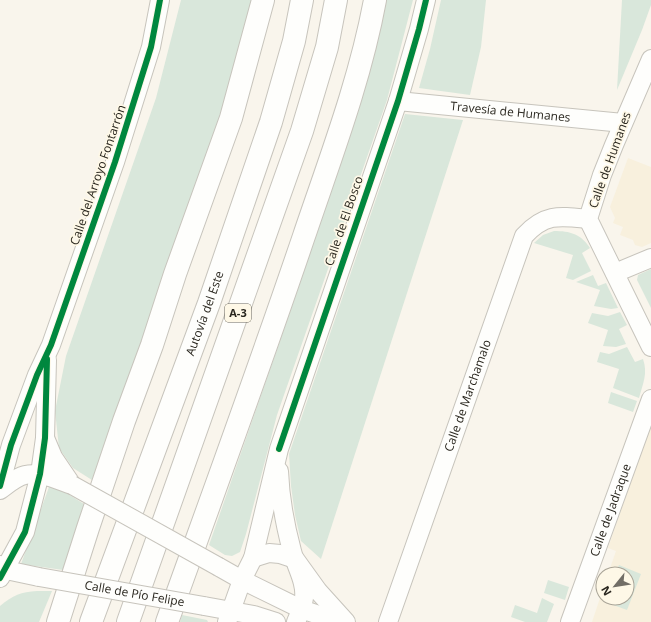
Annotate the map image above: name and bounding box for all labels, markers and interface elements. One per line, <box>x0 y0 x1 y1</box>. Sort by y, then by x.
street label: Travesía de Humanes <box>450 97 572 126</box>
street label: Calle del Arroyo Fontarrón <box>65 102 130 247</box>
street label: Calle de Humanes <box>584 109 635 210</box>
street label: Calle de El Bosco <box>320 174 367 268</box>
street label: Autovía del Este <box>181 268 227 358</box>
road number: A-3 <box>225 304 251 322</box>
street label: Calle de Marchamalo <box>440 337 495 454</box>
street label: Calle de Jadraque <box>585 461 635 559</box>
north arrow <box>595 566 635 606</box>
street label: Calle de Pío Felipe <box>83 576 186 610</box>
text: N <box>597 584 615 599</box>

